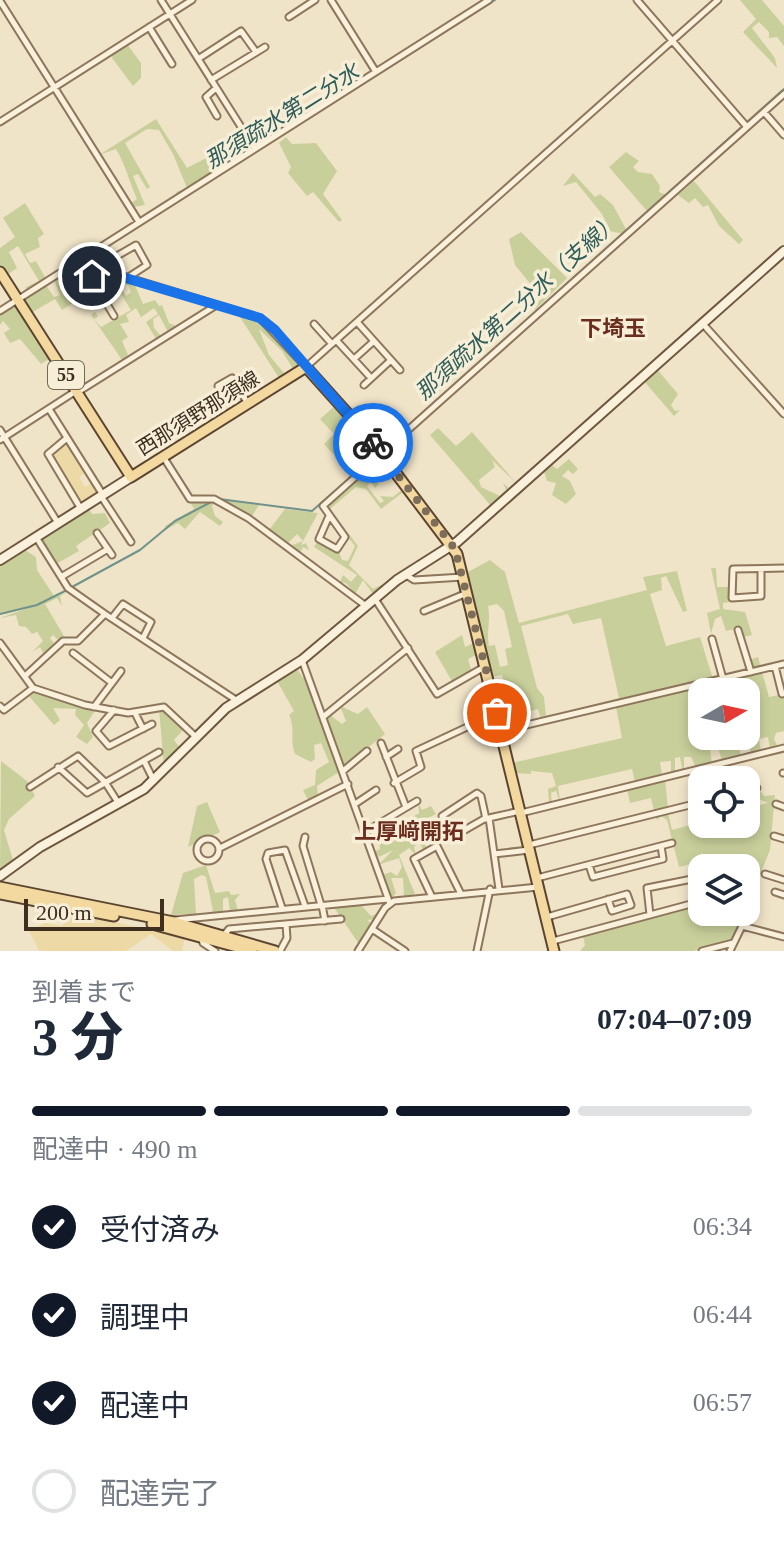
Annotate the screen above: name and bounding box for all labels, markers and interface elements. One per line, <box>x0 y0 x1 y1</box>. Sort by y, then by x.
water label: 那須疏水第二分水 <box>201 58 365 173</box>
water label: 那須疏水第二分水（支線） <box>411 209 623 405</box>
pin <box>58 242 126 310</box>
icon: home <box>70 254 114 298</box>
district label: 下埼玉 <box>580 316 646 341</box>
road number: 55 <box>48 361 84 389</box>
street label: 西那須野那須線 <box>133 367 263 459</box>
courier <box>333 403 413 483</box>
icon: bike <box>351 421 395 465</box>
north arrow <box>688 678 760 750</box>
map controls <box>688 678 760 926</box>
pin <box>463 679 531 747</box>
icon: bag <box>475 691 519 735</box>
button: locate <box>688 766 760 838</box>
district label: 上厚﨑開拓 <box>354 819 464 844</box>
button: layers <box>688 854 760 926</box>
scale bar <box>24 895 164 931</box>
text: 200 m <box>36 900 92 925</box>
text: 到着まで <box>32 978 136 1007</box>
text: 07:04–07:09 <box>597 1002 752 1035</box>
text: 3 分 <box>32 1009 123 1066</box>
text: 配達中 · 490 m <box>32 1135 197 1164</box>
icon: check <box>32 1205 76 1249</box>
text: 06:34 <box>693 1212 752 1241</box>
text: 受付済み <box>100 1213 220 1246</box>
icon: check <box>32 1293 76 1337</box>
text: 06:44 <box>693 1300 752 1329</box>
text: 調理中 <box>100 1301 190 1334</box>
icon: check <box>32 1381 76 1425</box>
text: 06:57 <box>693 1388 752 1417</box>
text: 配達中 <box>100 1389 190 1422</box>
text: 配達完了 <box>100 1477 220 1510</box>

